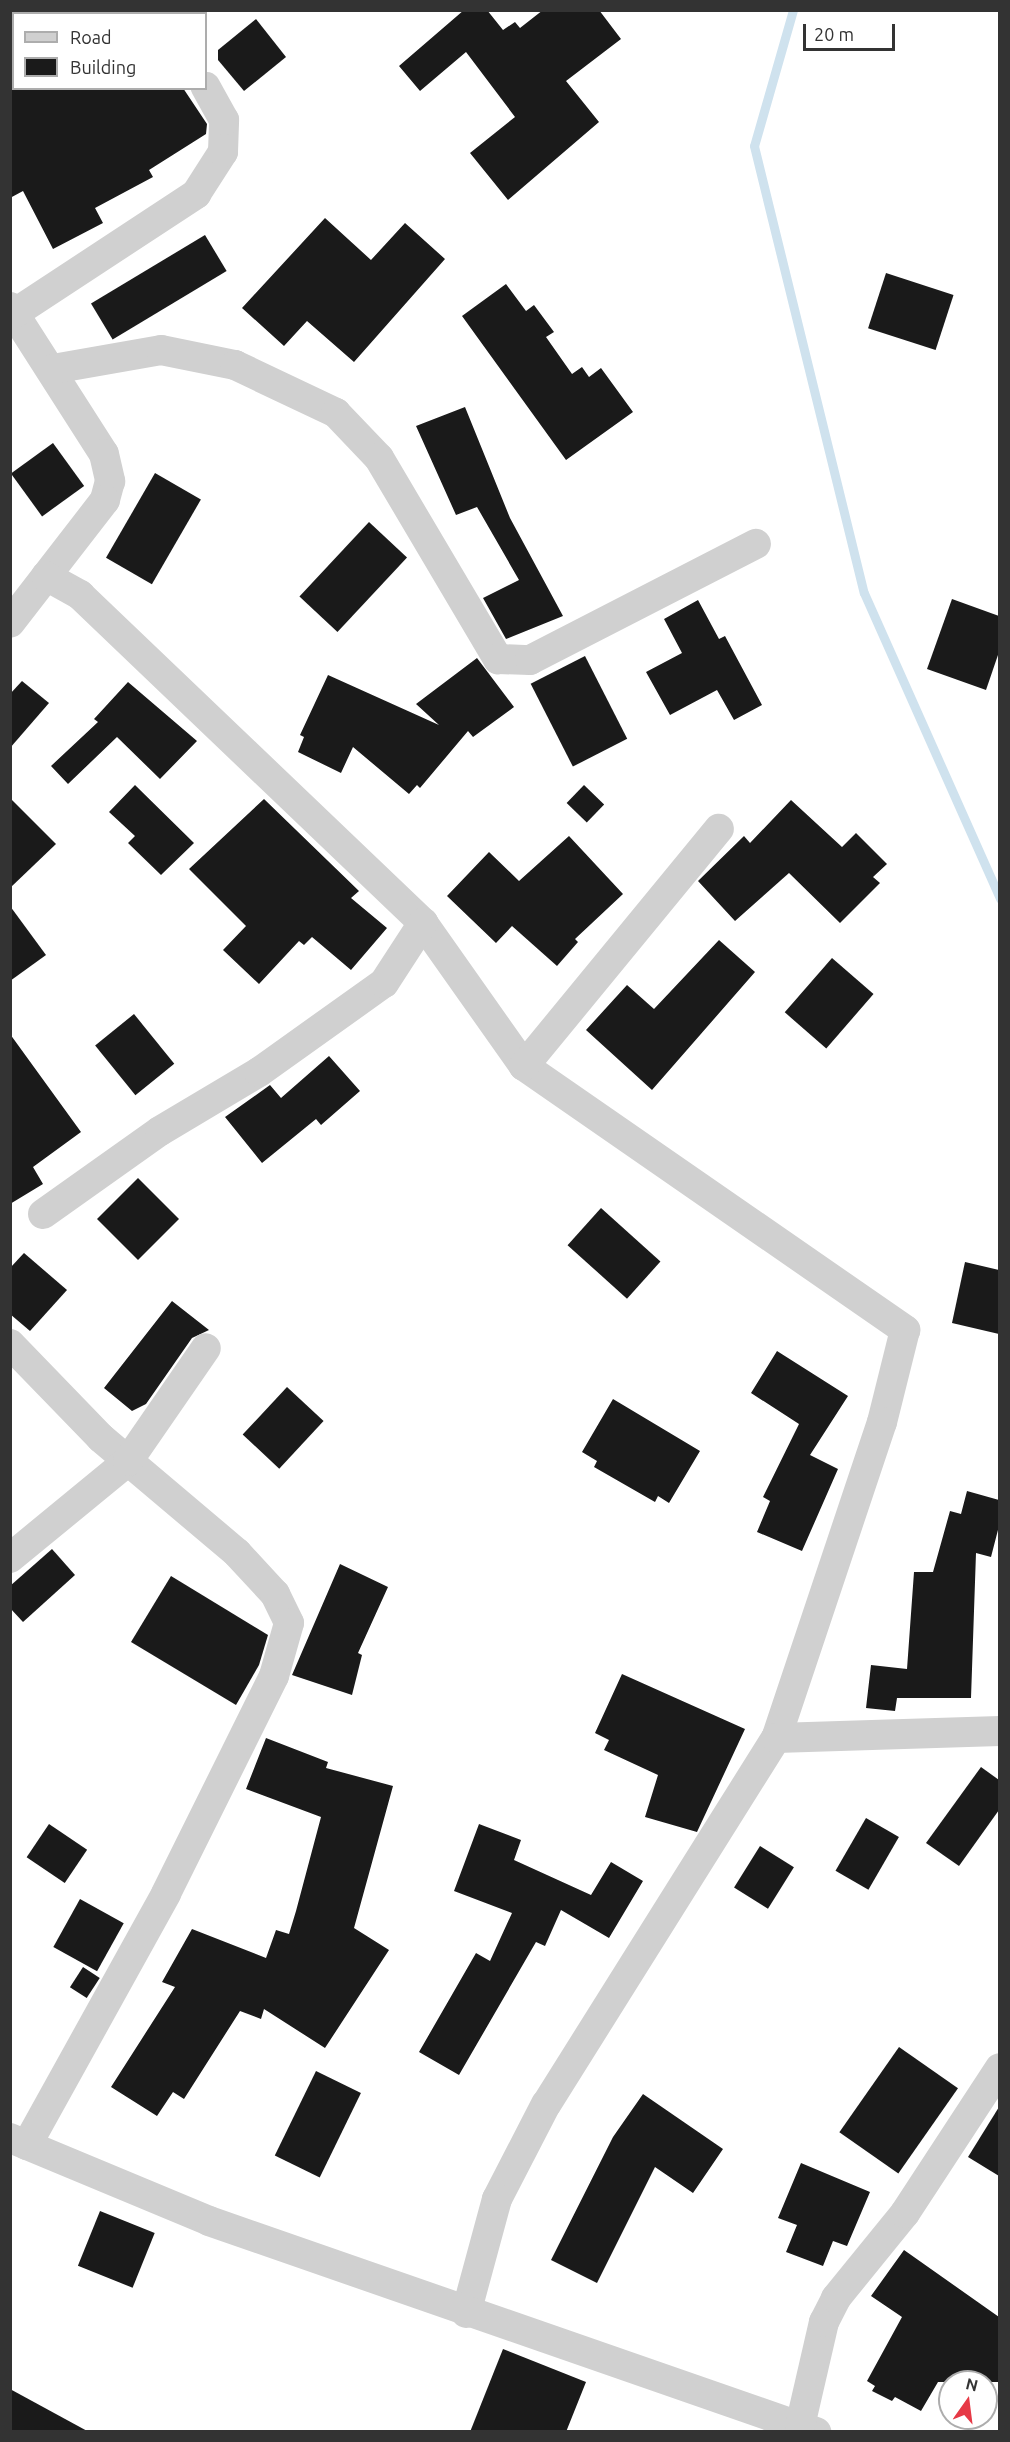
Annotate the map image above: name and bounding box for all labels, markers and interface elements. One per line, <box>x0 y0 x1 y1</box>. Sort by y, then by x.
legend <box>12 12 207 90</box>
scale bar <box>806 12 898 50</box>
text: 20 m <box>814 24 854 44</box>
text: Road <box>70 27 112 47</box>
text: Building <box>70 57 136 77</box>
north arrow <box>938 2370 998 2430</box>
text: N <box>964 2374 980 2395</box>

